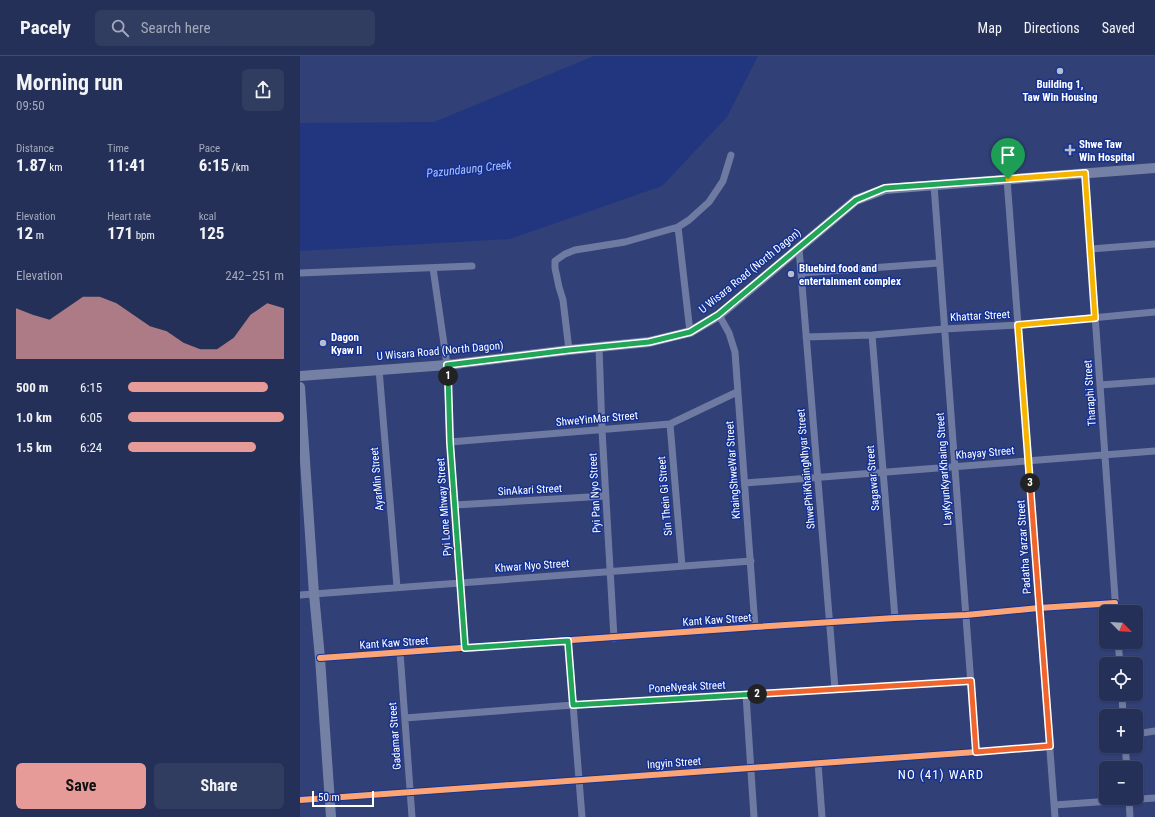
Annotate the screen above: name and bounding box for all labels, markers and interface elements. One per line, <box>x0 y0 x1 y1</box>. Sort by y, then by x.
search box <box>95 10 375 46</box>
text: Pacely <box>20 16 71 39</box>
icon: search <box>109 17 131 39</box>
text: Search here <box>141 19 211 37</box>
text: Map <box>978 20 1002 36</box>
text: Directions <box>1024 20 1080 36</box>
text: Saved <box>1102 20 1135 36</box>
marker: Building 1, Taw Win Housing <box>1055 66 1065 76</box>
button: share <box>242 69 284 111</box>
text: Morning run <box>16 70 123 95</box>
place label: Building 1, Taw Win Housing <box>1022 78 1098 104</box>
text: 09:50 <box>16 98 45 113</box>
pin <box>991 138 1025 179</box>
place label: Shwe Taw Win Hospital <box>1079 138 1135 164</box>
text: Distance <box>16 142 54 155</box>
text: Time <box>107 142 129 155</box>
text: Pace <box>199 142 220 155</box>
icon: arrive <box>997 144 1019 166</box>
marker: Shwe Taw Win Hospital <box>1064 144 1076 156</box>
text: 1.87 <box>16 155 47 175</box>
text: 11:41 <box>107 155 146 175</box>
text: 6:15 <box>199 155 229 175</box>
water label: Pazundaung Creek <box>426 157 513 180</box>
text: km <box>47 161 62 174</box>
text: /km <box>229 161 249 174</box>
text: Elevation <box>16 210 56 223</box>
text: Heart rate <box>107 210 151 223</box>
text: kcal <box>199 210 216 223</box>
text: 12 <box>16 223 33 243</box>
text: 171 <box>107 223 133 243</box>
text: 125 <box>199 223 224 243</box>
street label: U Wisara Road (North Dagon) <box>696 226 804 316</box>
text: m <box>33 229 44 242</box>
text: bpm <box>133 229 155 242</box>
place label: Bluebird food and entertainment complex <box>799 262 901 288</box>
text: Elevation <box>16 268 63 283</box>
text: 242–251 m <box>225 268 284 283</box>
marker: Bluebird food and entertainment complex <box>786 269 796 279</box>
street label: Khattar Street <box>950 308 1010 324</box>
place label: Dagon Kyaw II <box>331 331 362 357</box>
marker: Dagon Kyaw II <box>318 338 328 348</box>
street label: U Wisara Road (North Dagon) <box>376 339 504 363</box>
street label: Tharaphi Street <box>1081 359 1099 427</box>
pin: 1 <box>438 366 458 386</box>
text: 1 <box>445 369 451 382</box>
text: 500 m <box>16 380 48 395</box>
text: 6:15 <box>80 380 102 395</box>
street label: ShwePhiKhaingNhyar Street <box>794 408 818 530</box>
street label: ShweYinMar Street <box>555 409 639 429</box>
text: 1.0 km <box>16 410 52 425</box>
text: 6:05 <box>80 410 102 425</box>
street label: LayKyunKyarKhaing Street <box>934 412 954 526</box>
street label: KhaingShweWar Street <box>723 421 743 519</box>
text: 1.5 km <box>16 440 52 455</box>
text: 6:24 <box>80 440 102 455</box>
street label: Khayay Street <box>955 444 1015 462</box>
street label: Sagawar Street <box>864 445 882 511</box>
street label: AyarMin Street <box>368 447 386 511</box>
street label: Pyi Pan Nyo Street <box>586 453 604 533</box>
street label: Sin Thein Gi Street <box>655 456 675 536</box>
street label: Pyi Lone Mhway Street <box>434 457 454 557</box>
pin: 3 <box>1020 473 1040 493</box>
text: 3 <box>1027 476 1033 489</box>
street label: SinAkari Street <box>498 482 562 498</box>
street label: Padatha Yarzar Street <box>1014 500 1034 594</box>
street label: Khwar Nyo Street <box>494 557 570 575</box>
north arrow <box>1099 605 1143 649</box>
map controls <box>1099 605 1143 805</box>
street label: Kant Kaw Street <box>682 611 752 629</box>
street label: Kant Kaw Street <box>359 634 429 652</box>
button: locate <box>1099 657 1143 701</box>
street label: PoneNyeak Street <box>648 678 726 696</box>
pin: 2 <box>747 684 767 704</box>
text: 2 <box>754 687 760 700</box>
street label: Gadamar Street <box>386 702 404 770</box>
button: + <box>1099 709 1143 753</box>
street label: Ingyin Street <box>646 755 702 771</box>
button: − <box>1099 761 1143 805</box>
button: Save <box>16 763 146 809</box>
button: Share <box>154 763 284 809</box>
district label: NO (41) WARD <box>898 767 984 782</box>
scale bar <box>312 789 374 808</box>
text: 50 m <box>318 791 340 804</box>

